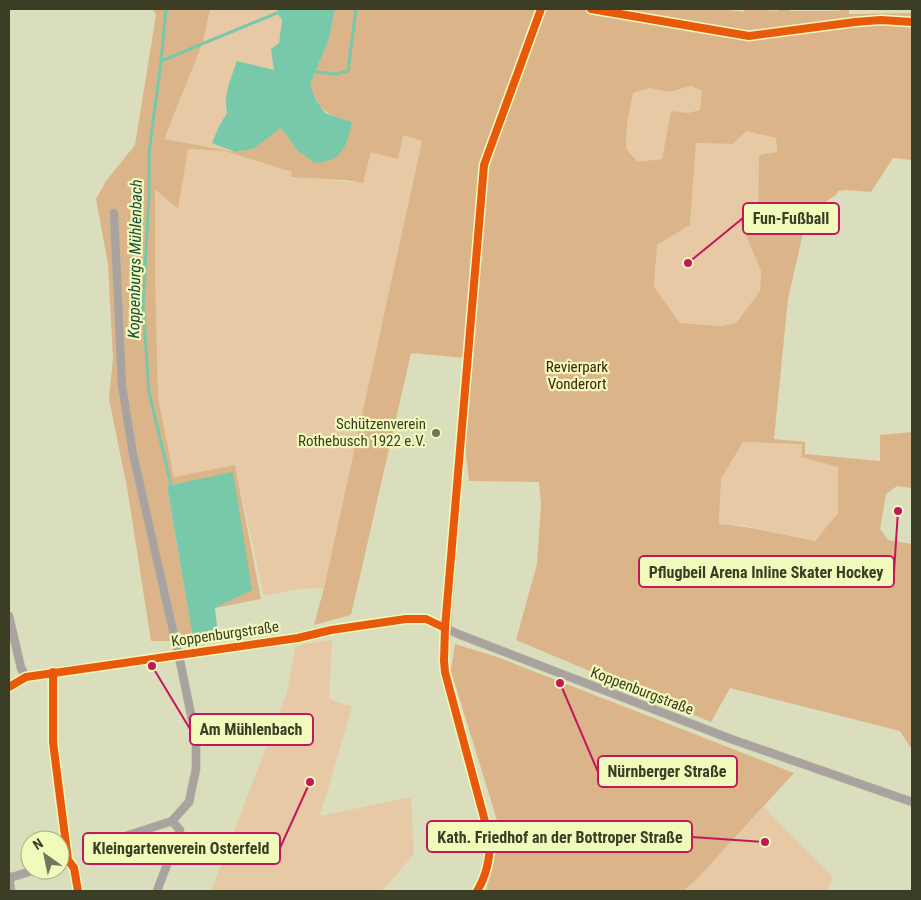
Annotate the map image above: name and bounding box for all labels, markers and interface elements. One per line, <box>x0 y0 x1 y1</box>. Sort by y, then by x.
water label: Koppenburgs Mühlenbach <box>124 179 146 339</box>
callout: Fun-Fußball <box>743 203 839 234</box>
text: Fun-Fußball <box>753 209 829 228</box>
park label: Revierpark Vonderort <box>546 358 608 393</box>
place label: Schützenverein Rothebusch 1922 e.V. <box>298 415 426 450</box>
marker: Schützenverein Rothebusch 1922 e.V. <box>430 427 442 439</box>
callout: Pflugbeil Arena Inline Skater Hockey <box>639 556 894 587</box>
text: Pflugbeil Arena Inline Skater Hockey <box>649 563 883 582</box>
street label: Koppenburgstraße <box>170 618 280 650</box>
street label: Koppenburgstraße <box>588 663 696 719</box>
callout: Am Mühlenbach <box>190 714 313 745</box>
text: Am Mühlenbach <box>200 720 303 739</box>
callout: Nürnberger Straße <box>598 756 737 787</box>
text: Nürnberger Straße <box>608 762 727 781</box>
callout: Kath. Friedhof an der Bottroper Straße <box>427 821 692 852</box>
text: Kath. Friedhof an der Bottroper Straße <box>437 828 683 847</box>
north arrow <box>20 830 70 880</box>
callout: Kleingartenverein Osterfeld <box>83 833 280 864</box>
text: N <box>30 835 46 853</box>
text: Kleingartenverein Osterfeld <box>93 839 270 858</box>

